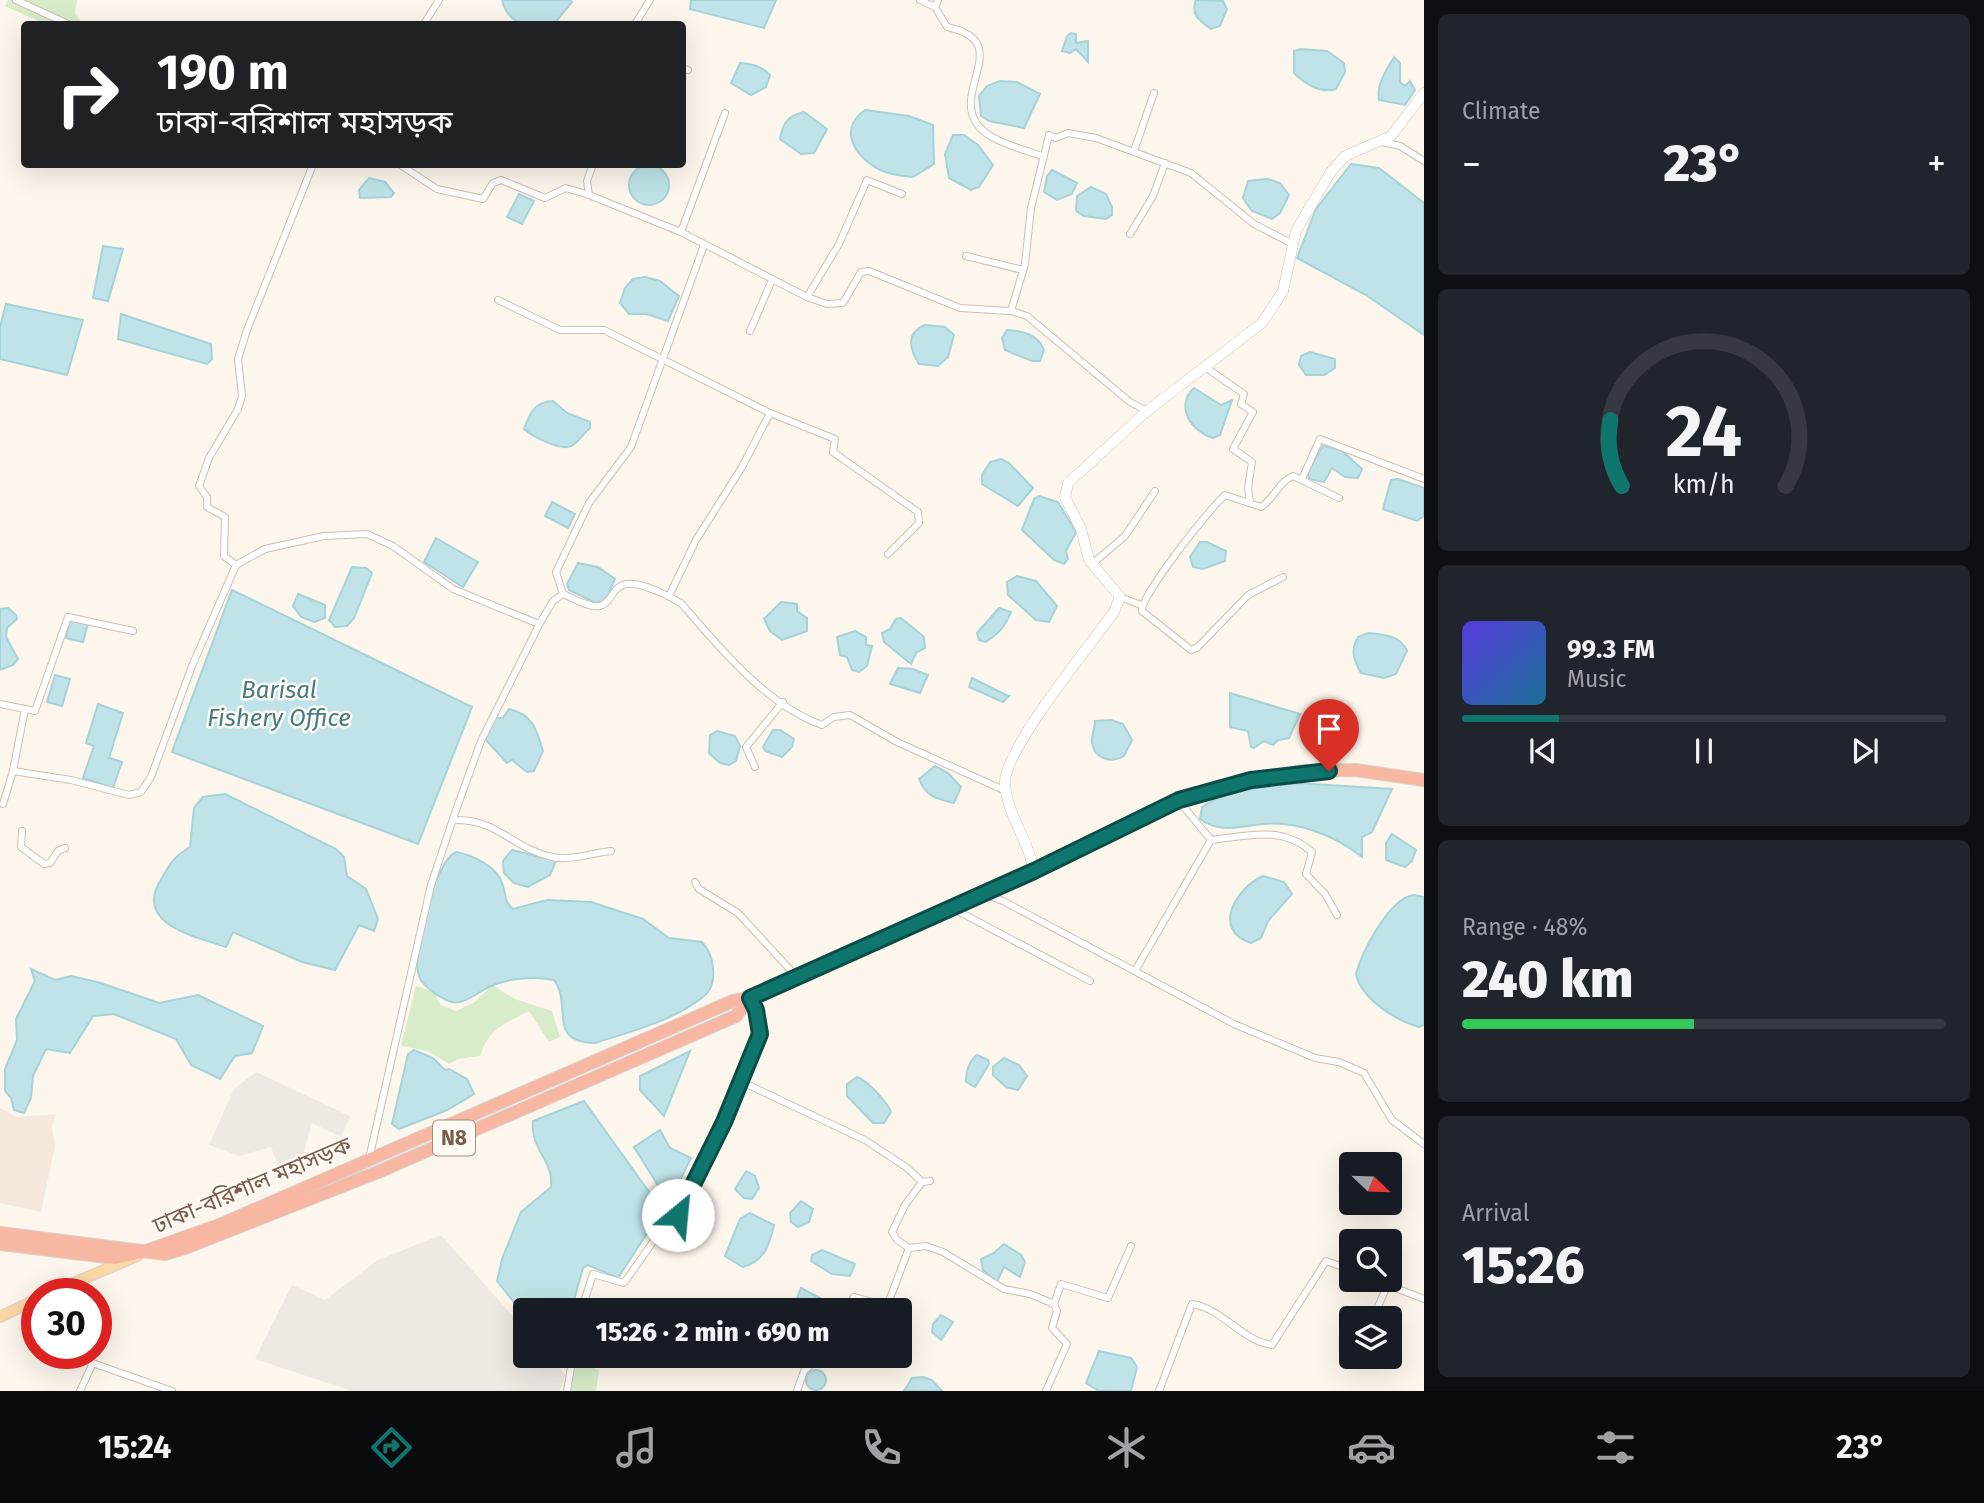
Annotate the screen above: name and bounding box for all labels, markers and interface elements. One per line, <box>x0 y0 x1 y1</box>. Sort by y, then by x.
text: 190 m <box>157 43 289 102</box>
icon: right <box>42 49 133 140</box>
text: Climate <box>1462 97 1541 125</box>
text: ঢাকা-বরিশাল মহাসড়ক <box>157 103 453 141</box>
text: 23° <box>1663 132 1745 195</box>
text: − <box>1462 141 1481 187</box>
text: + <box>1927 141 1946 187</box>
text: 24 <box>1666 389 1742 476</box>
text: km/h <box>1673 470 1735 500</box>
text: 99.3 FM <box>1567 634 1655 665</box>
text: Music <box>1567 665 1627 693</box>
water label: Barisal Fishery Office <box>207 676 351 732</box>
pin <box>1299 699 1359 771</box>
icon: arrive <box>1310 710 1348 748</box>
icon: previous <box>1524 732 1562 770</box>
icon: pause <box>1685 732 1723 770</box>
icon: next <box>1846 732 1884 770</box>
text: Range · 48% <box>1462 913 1587 941</box>
text: 240 km <box>1462 948 1633 1011</box>
road number: N8 <box>433 1120 475 1156</box>
street label: ঢাকা-বরিশাল মহাসড়ক <box>148 1130 356 1240</box>
north arrow <box>1339 1152 1402 1214</box>
map controls <box>1339 1152 1402 1369</box>
position arrow <box>641 1178 715 1252</box>
text: Arrival <box>1462 1199 1529 1227</box>
button: search <box>1339 1229 1402 1292</box>
text: 15:26 <box>1462 1234 1584 1297</box>
speed limit sign: 30 <box>21 1278 112 1369</box>
button: layers <box>1339 1306 1402 1369</box>
text: 15:26 · 2 min · 690 m <box>596 1317 829 1348</box>
icon: directions <box>367 1423 416 1472</box>
icon: music <box>612 1423 661 1472</box>
icon: phone <box>857 1423 906 1472</box>
icon: climate <box>1102 1423 1151 1472</box>
icon: car <box>1347 1423 1396 1472</box>
icon: filters <box>1591 1423 1640 1472</box>
text: 15:24 <box>98 1428 171 1466</box>
text: 23° <box>1836 1428 1886 1466</box>

